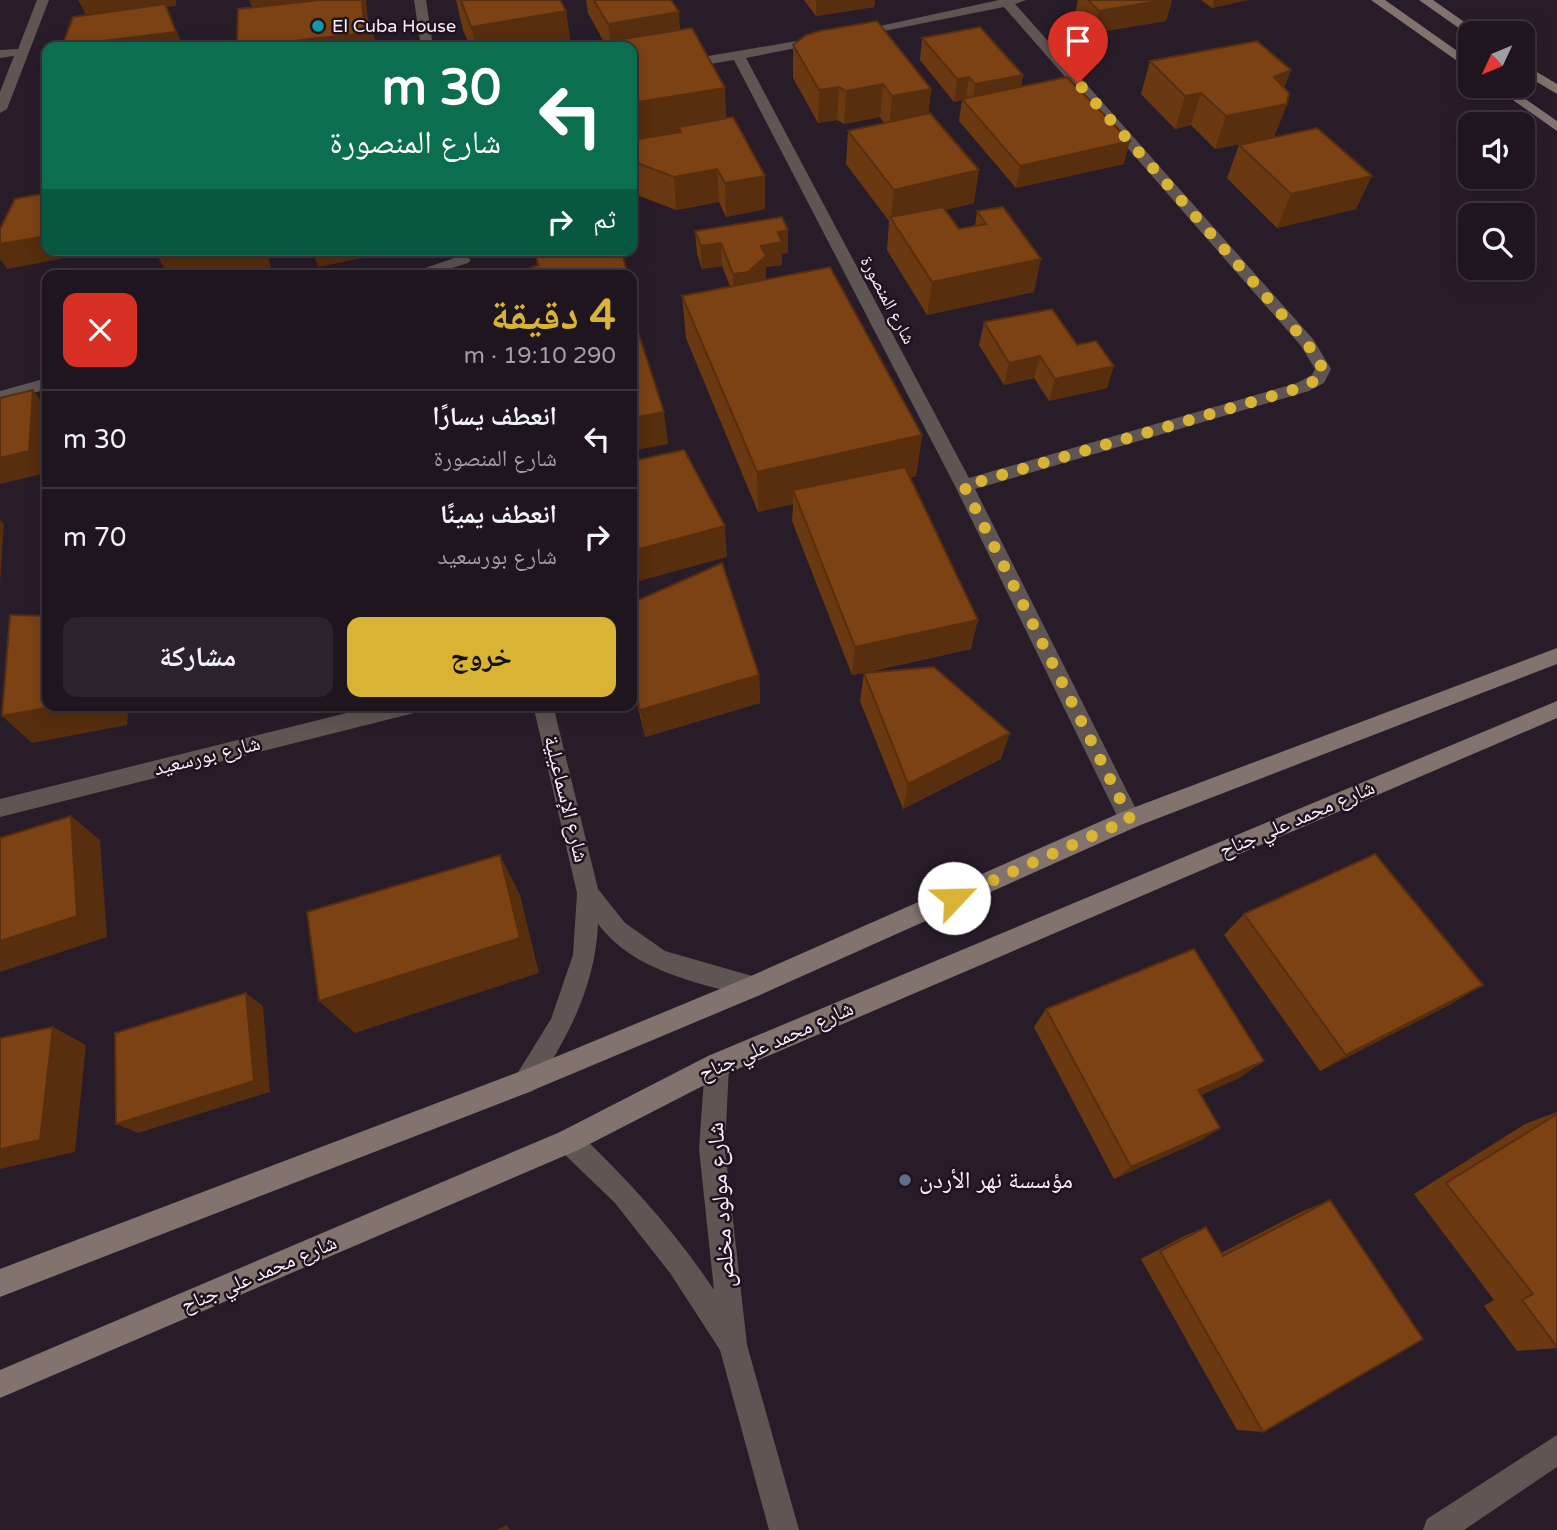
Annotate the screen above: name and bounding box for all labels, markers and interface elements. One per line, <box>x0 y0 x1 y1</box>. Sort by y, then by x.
pin <box>1048 11 1108 83</box>
place label: El Cuba House <box>332 15 456 37</box>
marker: El Cuba House <box>310 18 326 34</box>
north arrow <box>1458 21 1535 98</box>
map controls <box>1458 21 1535 280</box>
icon: arrive <box>1059 22 1097 60</box>
text: 30 m <box>382 59 501 118</box>
icon: left <box>525 70 616 161</box>
button: sound <box>1458 112 1535 189</box>
text: شارع المنصورة <box>330 124 501 162</box>
icon: right <box>541 203 579 241</box>
button: search <box>1458 203 1535 280</box>
text: ثم <box>593 204 616 235</box>
street label: شارع المنصورة <box>856 252 920 348</box>
text: 4 دقيقة <box>490 290 616 341</box>
button: close <box>63 293 137 367</box>
text: 290 m · 19:10 <box>464 342 616 370</box>
text: انعطف يسارًا <box>432 401 557 432</box>
icon: left <box>578 420 616 458</box>
text: 30 m <box>63 424 126 455</box>
text: شارع المنصورة <box>434 445 557 473</box>
text: انعطف يمينًا <box>440 499 557 530</box>
icon: right <box>578 518 616 556</box>
text: 70 m <box>63 522 126 553</box>
text: شارع بورسعيد <box>437 543 557 571</box>
button: مشاركة <box>63 617 333 697</box>
button: خروج <box>347 617 616 697</box>
street label: شارع بورسعيد <box>151 731 263 781</box>
street label: شارع الإسماعيلية <box>538 733 594 865</box>
street label: شارع محمد علي جناح <box>1215 775 1380 866</box>
position arrow <box>917 861 991 935</box>
street label: شارع محمد علي جناح <box>695 996 859 1089</box>
street label: شارع مولود مخلص <box>701 1121 741 1289</box>
place label: مؤسسة نهر الأردن <box>919 1166 1073 1195</box>
marker: مؤسسة نهر الأردن <box>897 1172 913 1188</box>
street label: شارع محمد علي جناح <box>177 1230 342 1321</box>

